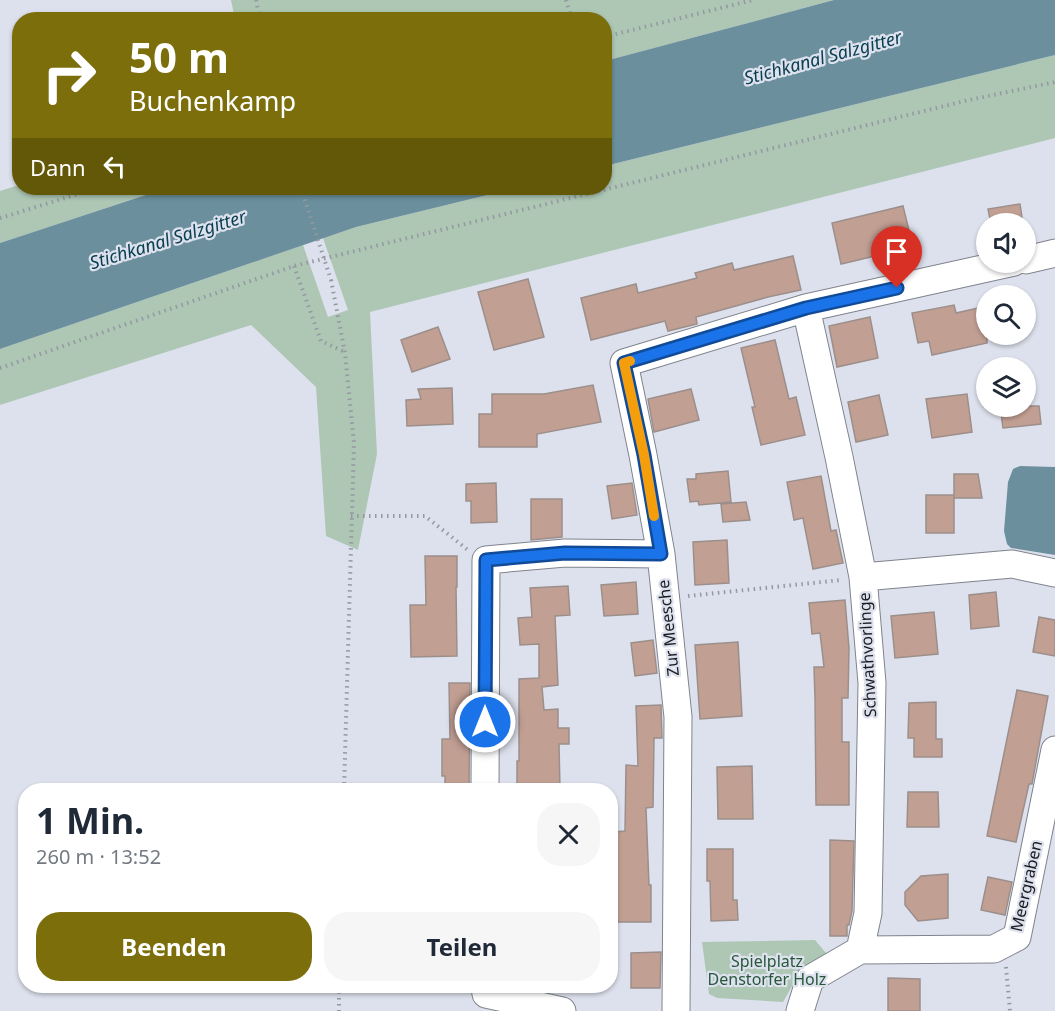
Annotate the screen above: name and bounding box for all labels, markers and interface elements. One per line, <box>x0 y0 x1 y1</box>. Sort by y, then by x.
water label: Stichkanal Salzgitter <box>741 24 905 90</box>
text: 50 m <box>129 28 229 85</box>
icon: right <box>30 36 108 114</box>
text: Buchenkamp <box>129 82 296 119</box>
icon: left <box>98 150 131 183</box>
text: Dann <box>30 152 86 182</box>
water label: Stichkanal Salzgitter <box>86 204 250 274</box>
map controls <box>976 213 1036 417</box>
button: sound <box>976 213 1036 273</box>
pin <box>871 226 922 288</box>
icon: arrive <box>880 235 913 268</box>
button: search <box>976 285 1036 345</box>
button: layers <box>976 357 1036 417</box>
street label: Zur Meesche <box>652 579 684 677</box>
street label: Schwathvorlinge <box>853 592 881 718</box>
position arrow <box>453 690 517 754</box>
text: 1 Min. <box>36 796 144 845</box>
button: close <box>537 803 600 866</box>
street label: Meergraben <box>1005 838 1047 934</box>
text: 260 m · 13:52 <box>36 843 161 870</box>
button: Beenden <box>36 912 312 981</box>
button: Teilen <box>324 912 600 981</box>
park label: Spielplatz Denstorfer Holz <box>708 950 826 990</box>

